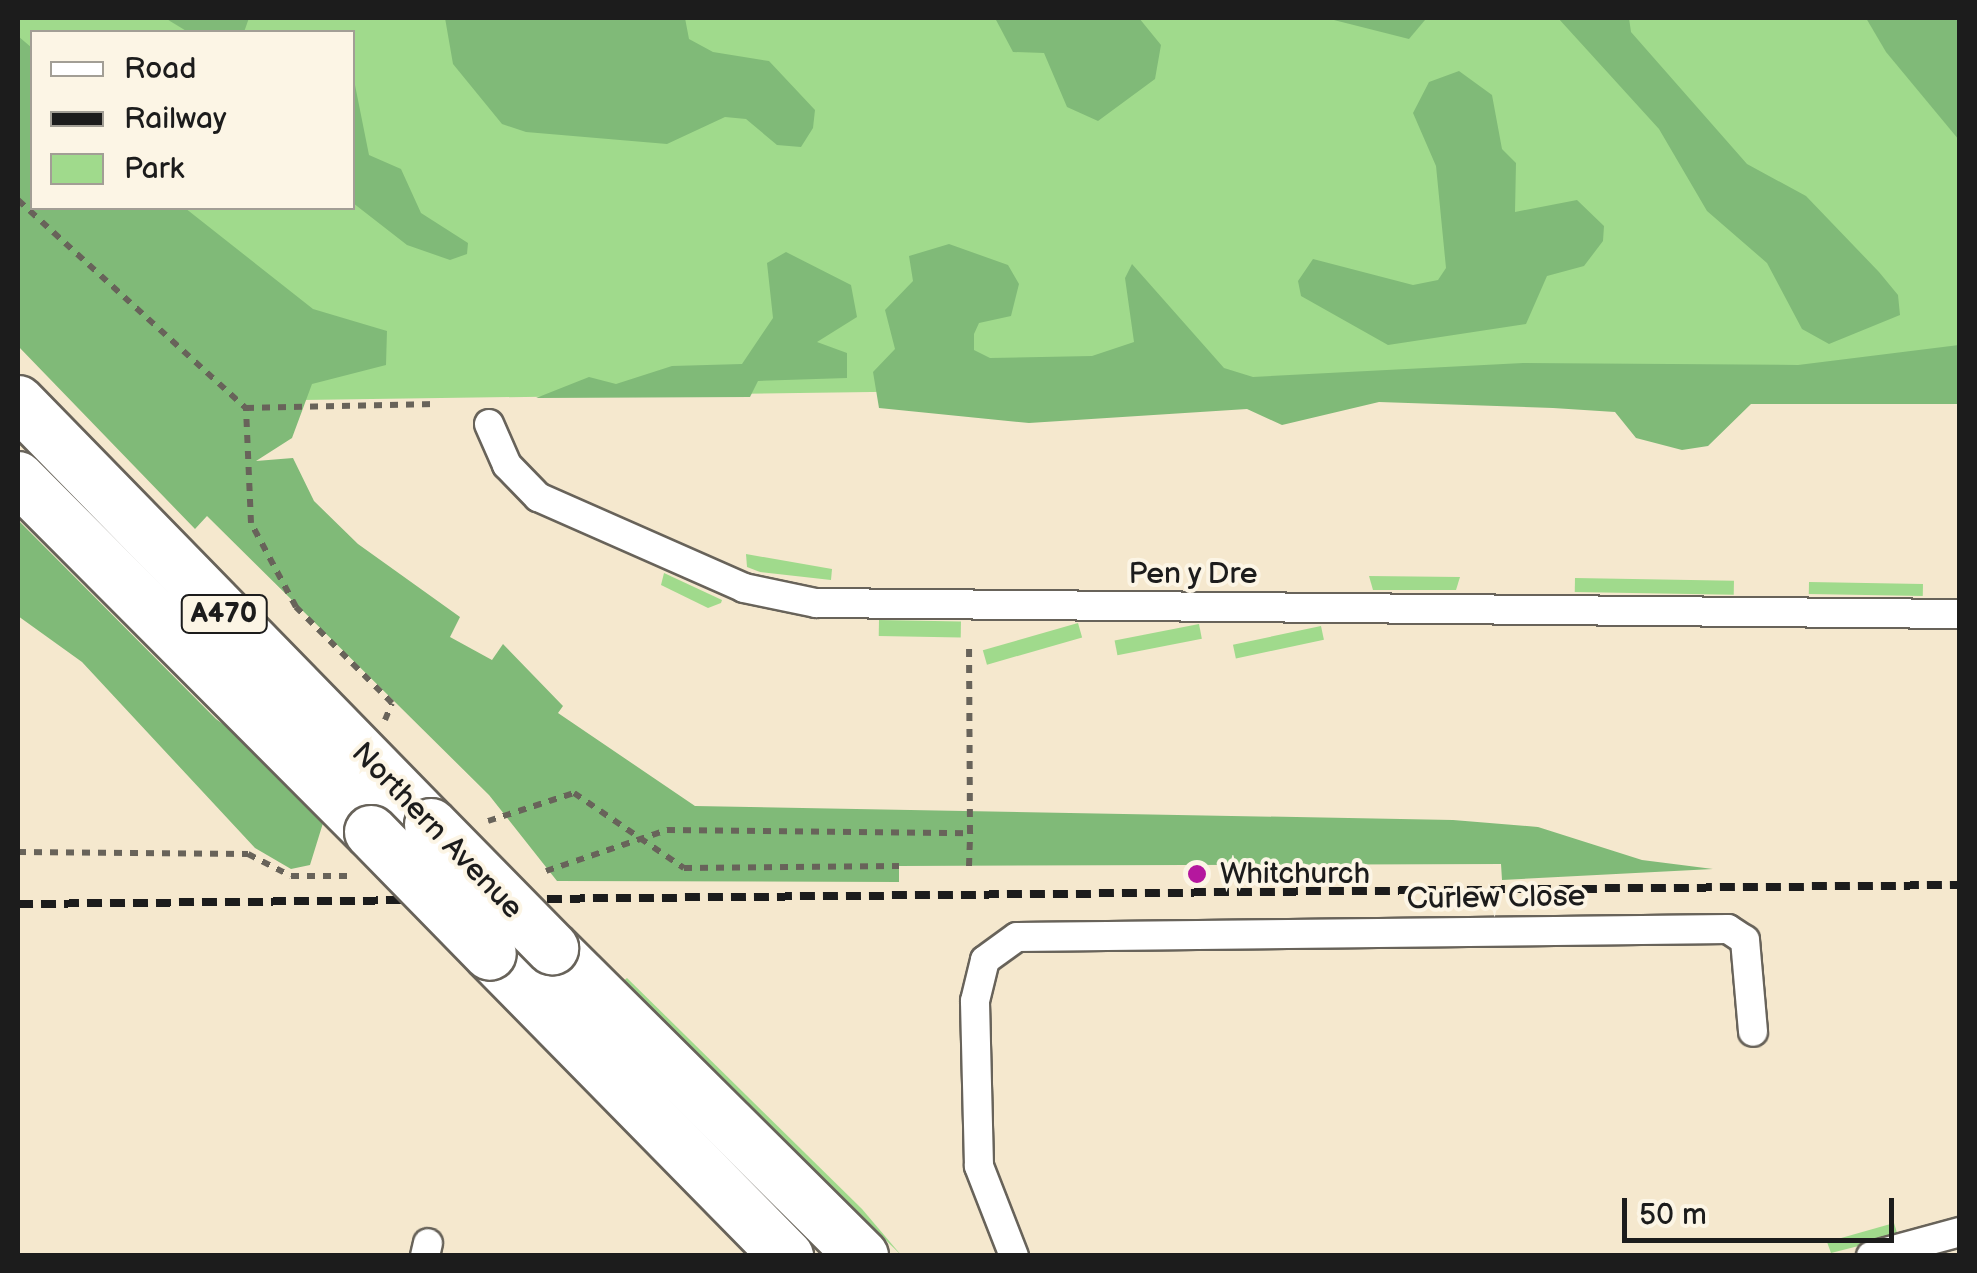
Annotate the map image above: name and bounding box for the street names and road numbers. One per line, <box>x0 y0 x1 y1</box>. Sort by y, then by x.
street label: Pen y Dre <box>1127 556 1259 592</box>
road number: A470 <box>179 591 269 637</box>
street label: Northern Avenue <box>344 735 530 927</box>
street label: Curlew Close <box>1406 878 1586 918</box>

